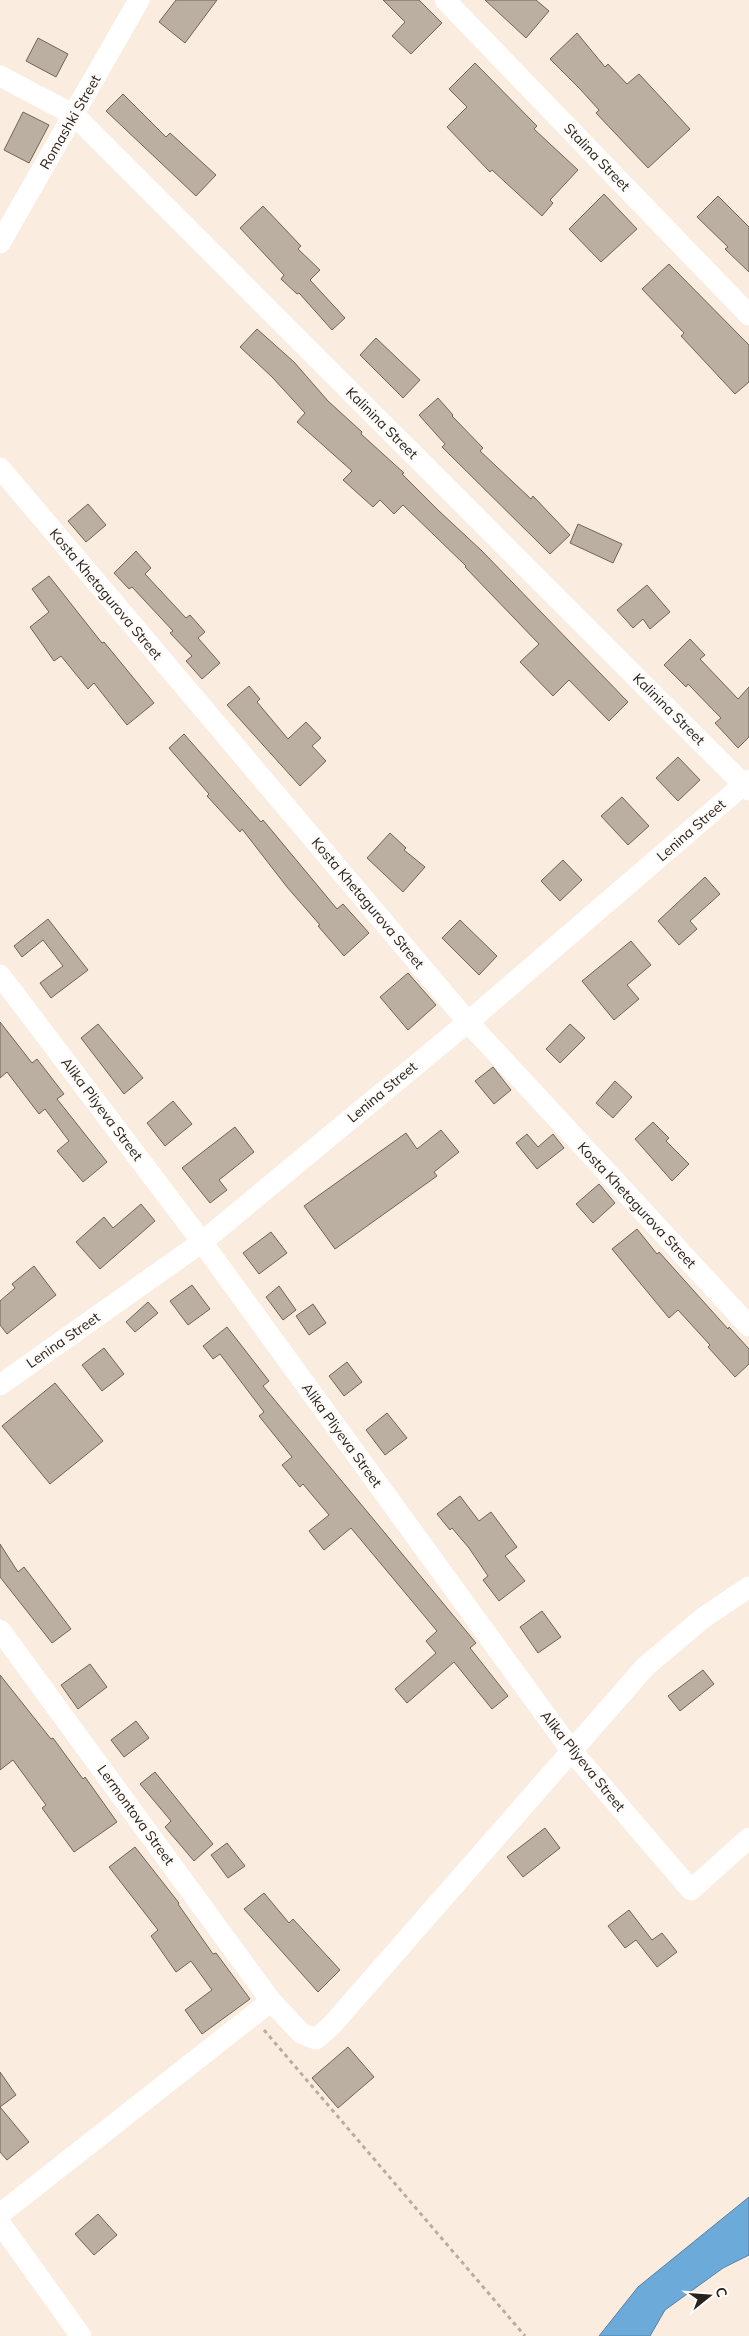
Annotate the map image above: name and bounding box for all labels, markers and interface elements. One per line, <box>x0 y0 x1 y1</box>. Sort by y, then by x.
street label: Romashki Street <box>36 71 104 173</box>
street label: Stalina Street <box>560 119 634 195</box>
street label: Kalinina Street <box>342 383 422 463</box>
street label: Kosta Khetagurova Street <box>46 525 166 663</box>
street label: Kalinina Street <box>629 669 709 749</box>
street label: Lenina Street <box>653 795 729 865</box>
street label: Kosta Khetagurova Street <box>308 834 428 972</box>
street label: Alika Pliyeva Street <box>57 1054 147 1164</box>
street label: Lenina Street <box>343 1058 421 1126</box>
street label: Kosta Khetagurova Street <box>574 1138 700 1272</box>
street label: Lenina Street <box>23 1308 103 1372</box>
street label: Alika Pliyeva Street <box>298 1379 386 1491</box>
street label: Alika Pliyeva Street <box>537 1707 629 1815</box>
street label: Lermontova Street <box>94 1761 178 1869</box>
north arrow <box>684 2271 734 2321</box>
text: С <box>711 2285 731 2299</box>

